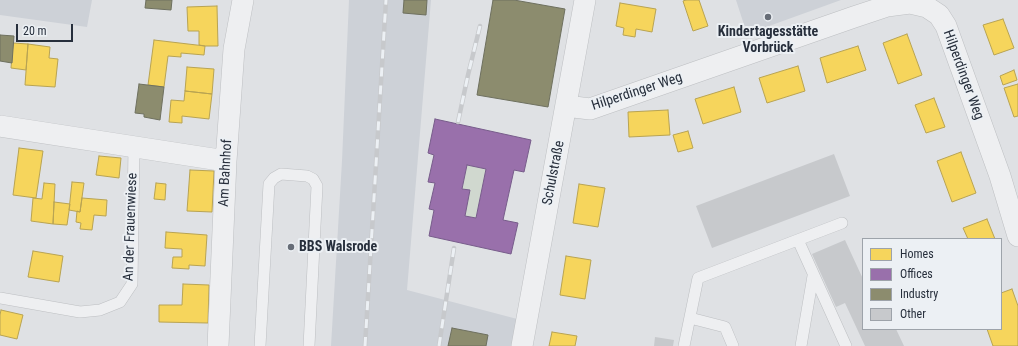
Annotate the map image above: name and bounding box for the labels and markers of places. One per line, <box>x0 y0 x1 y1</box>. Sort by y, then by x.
marker: Kindertagesstätte Vorbrück <box>763 12 773 22</box>
place label: Kindertagesstätte Vorbrück <box>718 24 818 56</box>
place label: BBS Walsrode <box>299 239 377 255</box>
marker: BBS Walsrode <box>286 242 296 252</box>

